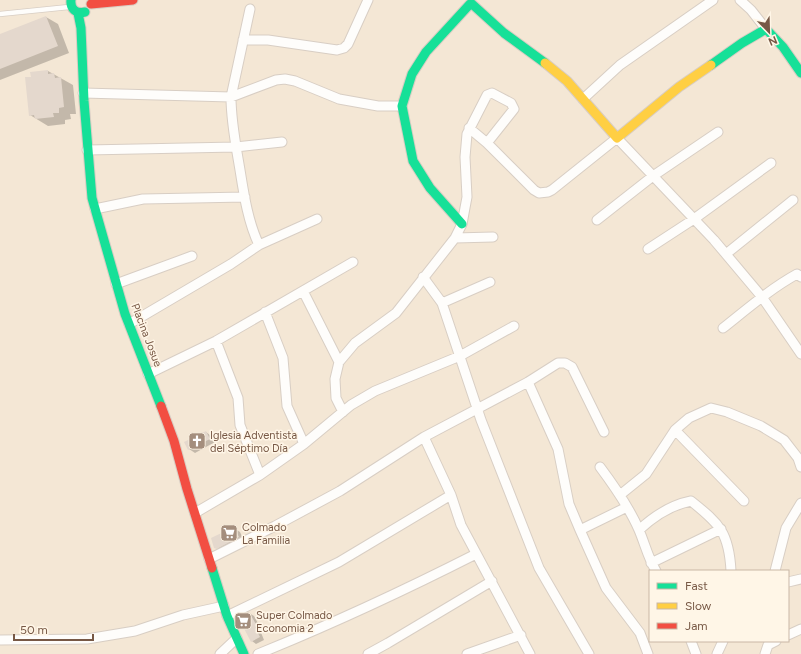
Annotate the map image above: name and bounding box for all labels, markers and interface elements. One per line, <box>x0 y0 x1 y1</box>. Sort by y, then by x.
north arrow <box>749 12 789 52</box>
text: N <box>766 33 779 48</box>
street label: Placina Josue <box>129 302 165 369</box>
place label: Iglesia Adventista del Séptimo Día <box>210 429 297 455</box>
church icon: Iglesia Adventista del Séptimo Día <box>187 431 207 451</box>
place label: Colmado La Familia <box>242 521 290 547</box>
supermarket icon: Colmado La Familia <box>219 523 239 543</box>
legend <box>649 570 789 642</box>
text: Fast <box>685 579 708 593</box>
text: Slow <box>685 599 712 613</box>
place label: Super Colmado Economia 2 <box>256 609 332 635</box>
supermarket icon: Super Colmado Economia 2 <box>233 611 253 631</box>
scale bar <box>14 616 93 642</box>
text: Jam <box>685 619 708 633</box>
text: 50 m <box>20 623 48 637</box>

